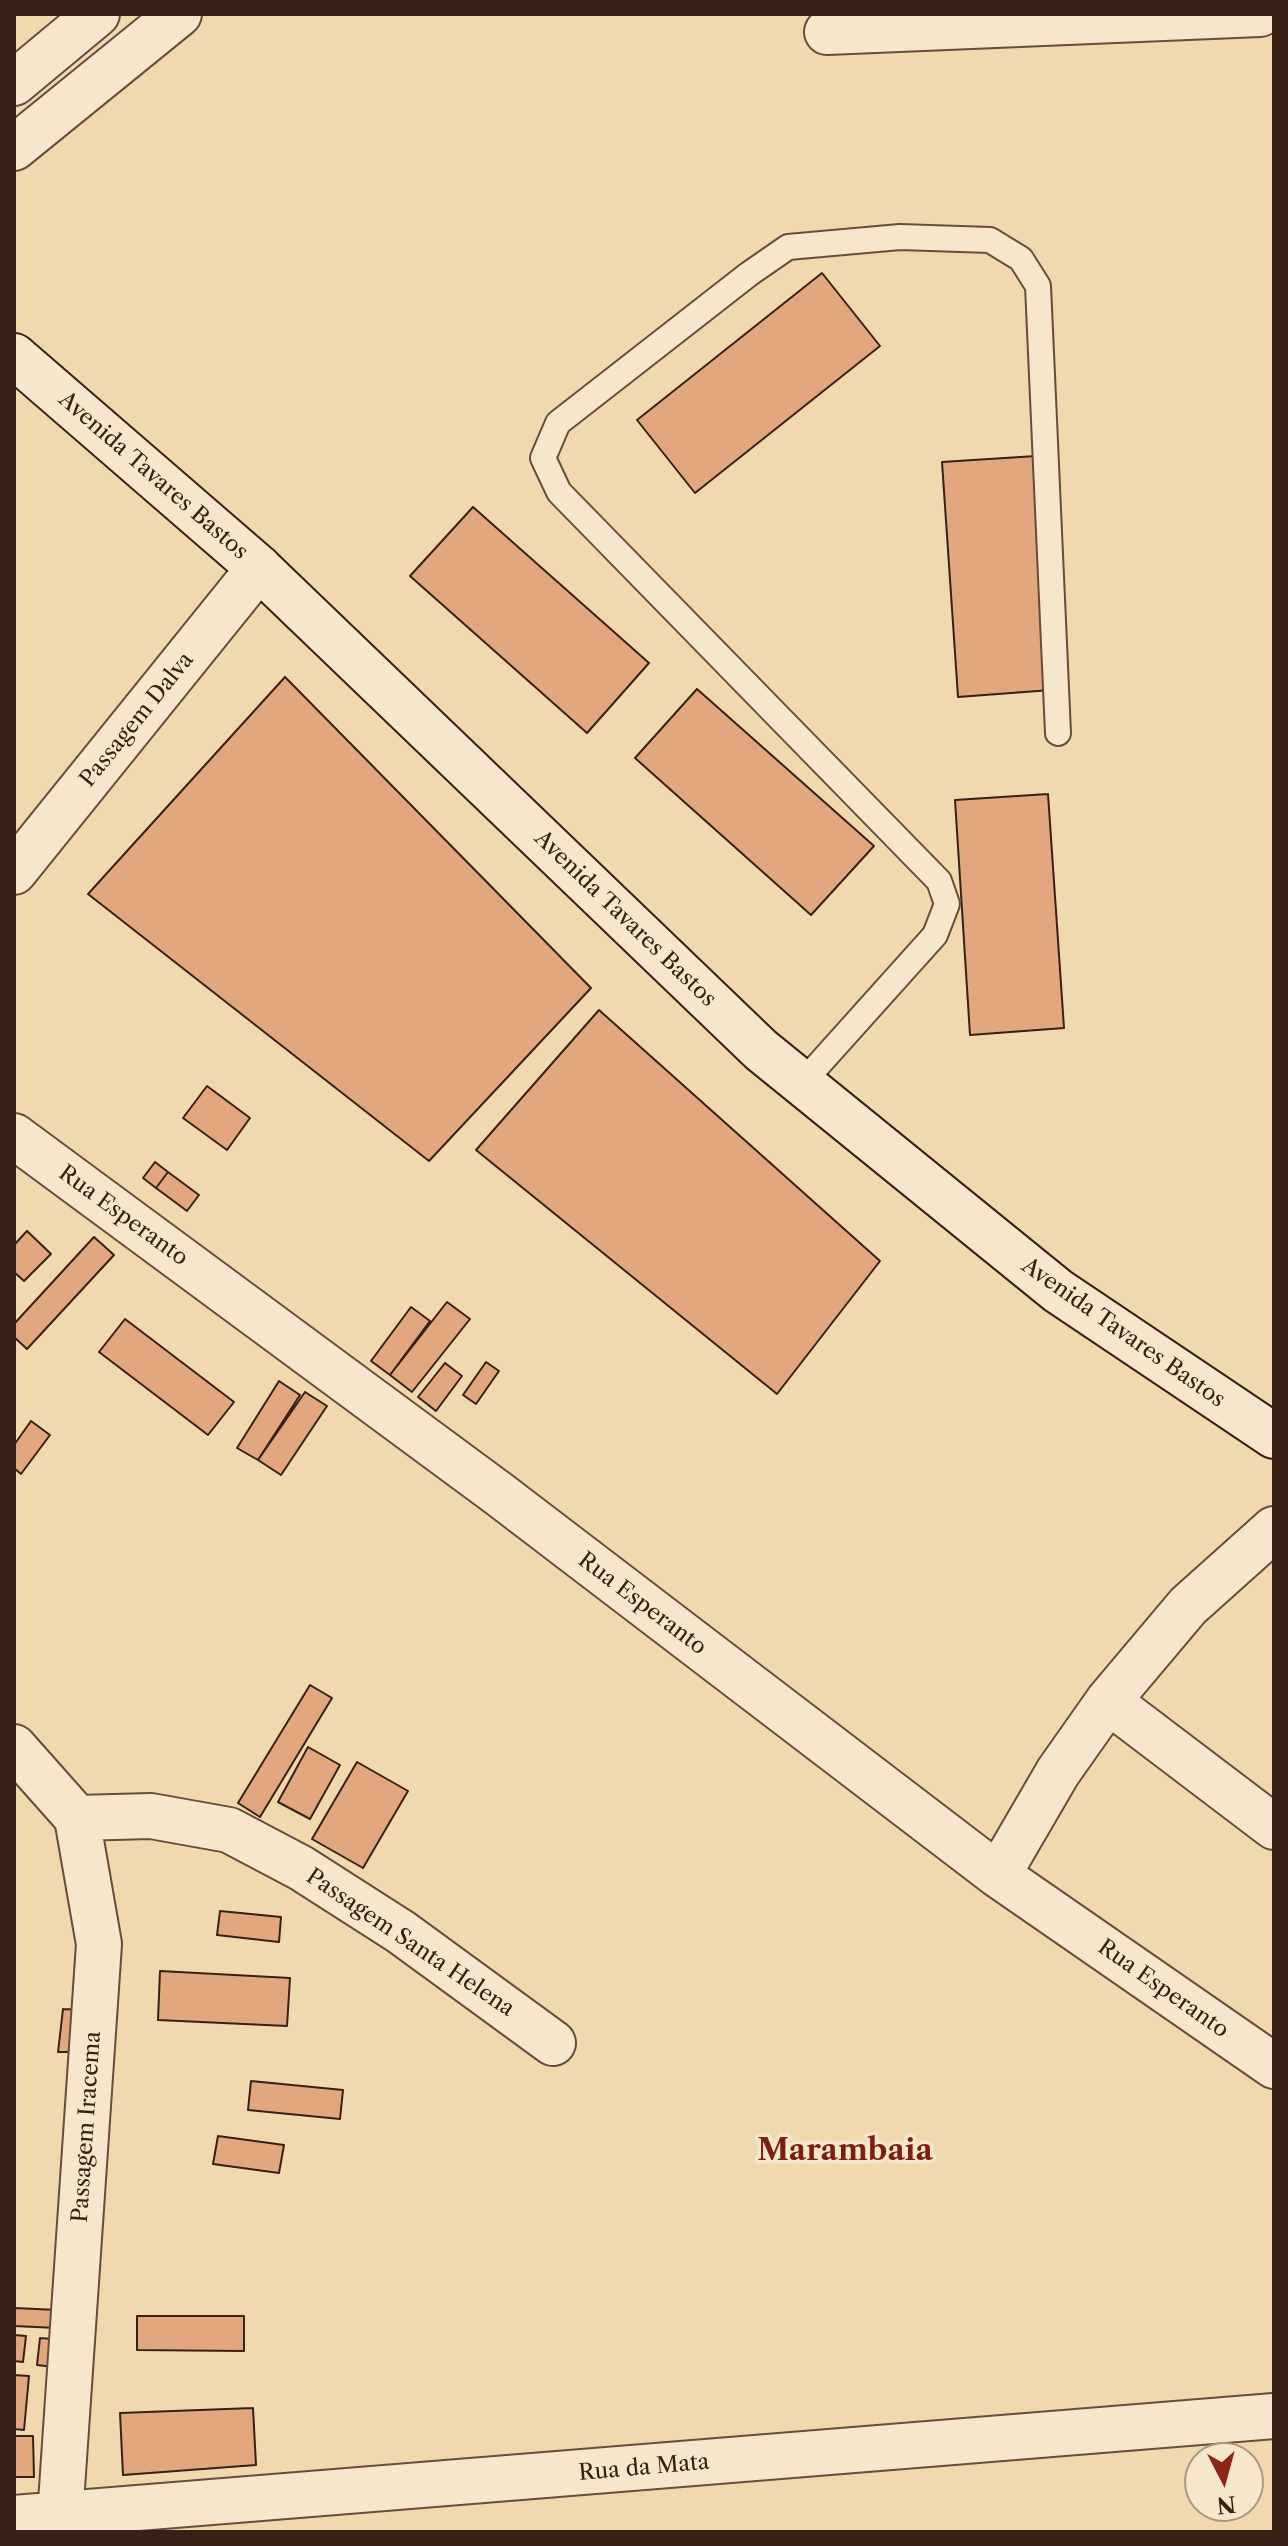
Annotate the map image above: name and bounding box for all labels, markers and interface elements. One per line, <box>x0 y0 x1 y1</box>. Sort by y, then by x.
street label: Avenida Tavares Bastos <box>53 387 253 565</box>
street label: Passagem Dalva <box>75 647 199 793</box>
street label: Avenida Tavares Bastos <box>529 825 721 1013</box>
street label: Rua Esperanto <box>53 1160 193 1272</box>
street label: Avenida Tavares Bastos <box>1016 1253 1230 1413</box>
street label: Rua Esperanto <box>573 1547 711 1661</box>
street label: Passagem Santa Helena <box>301 1863 519 2023</box>
street label: Rua Esperanto <box>1093 1934 1233 2044</box>
street label: Passagem Iracema <box>67 2030 107 2224</box>
district label: Marambaia <box>757 2133 933 2169</box>
north arrow <box>1184 2442 1264 2522</box>
street label: Rua da Mata <box>578 2449 710 2487</box>
text: N <box>1215 2490 1237 2519</box>

